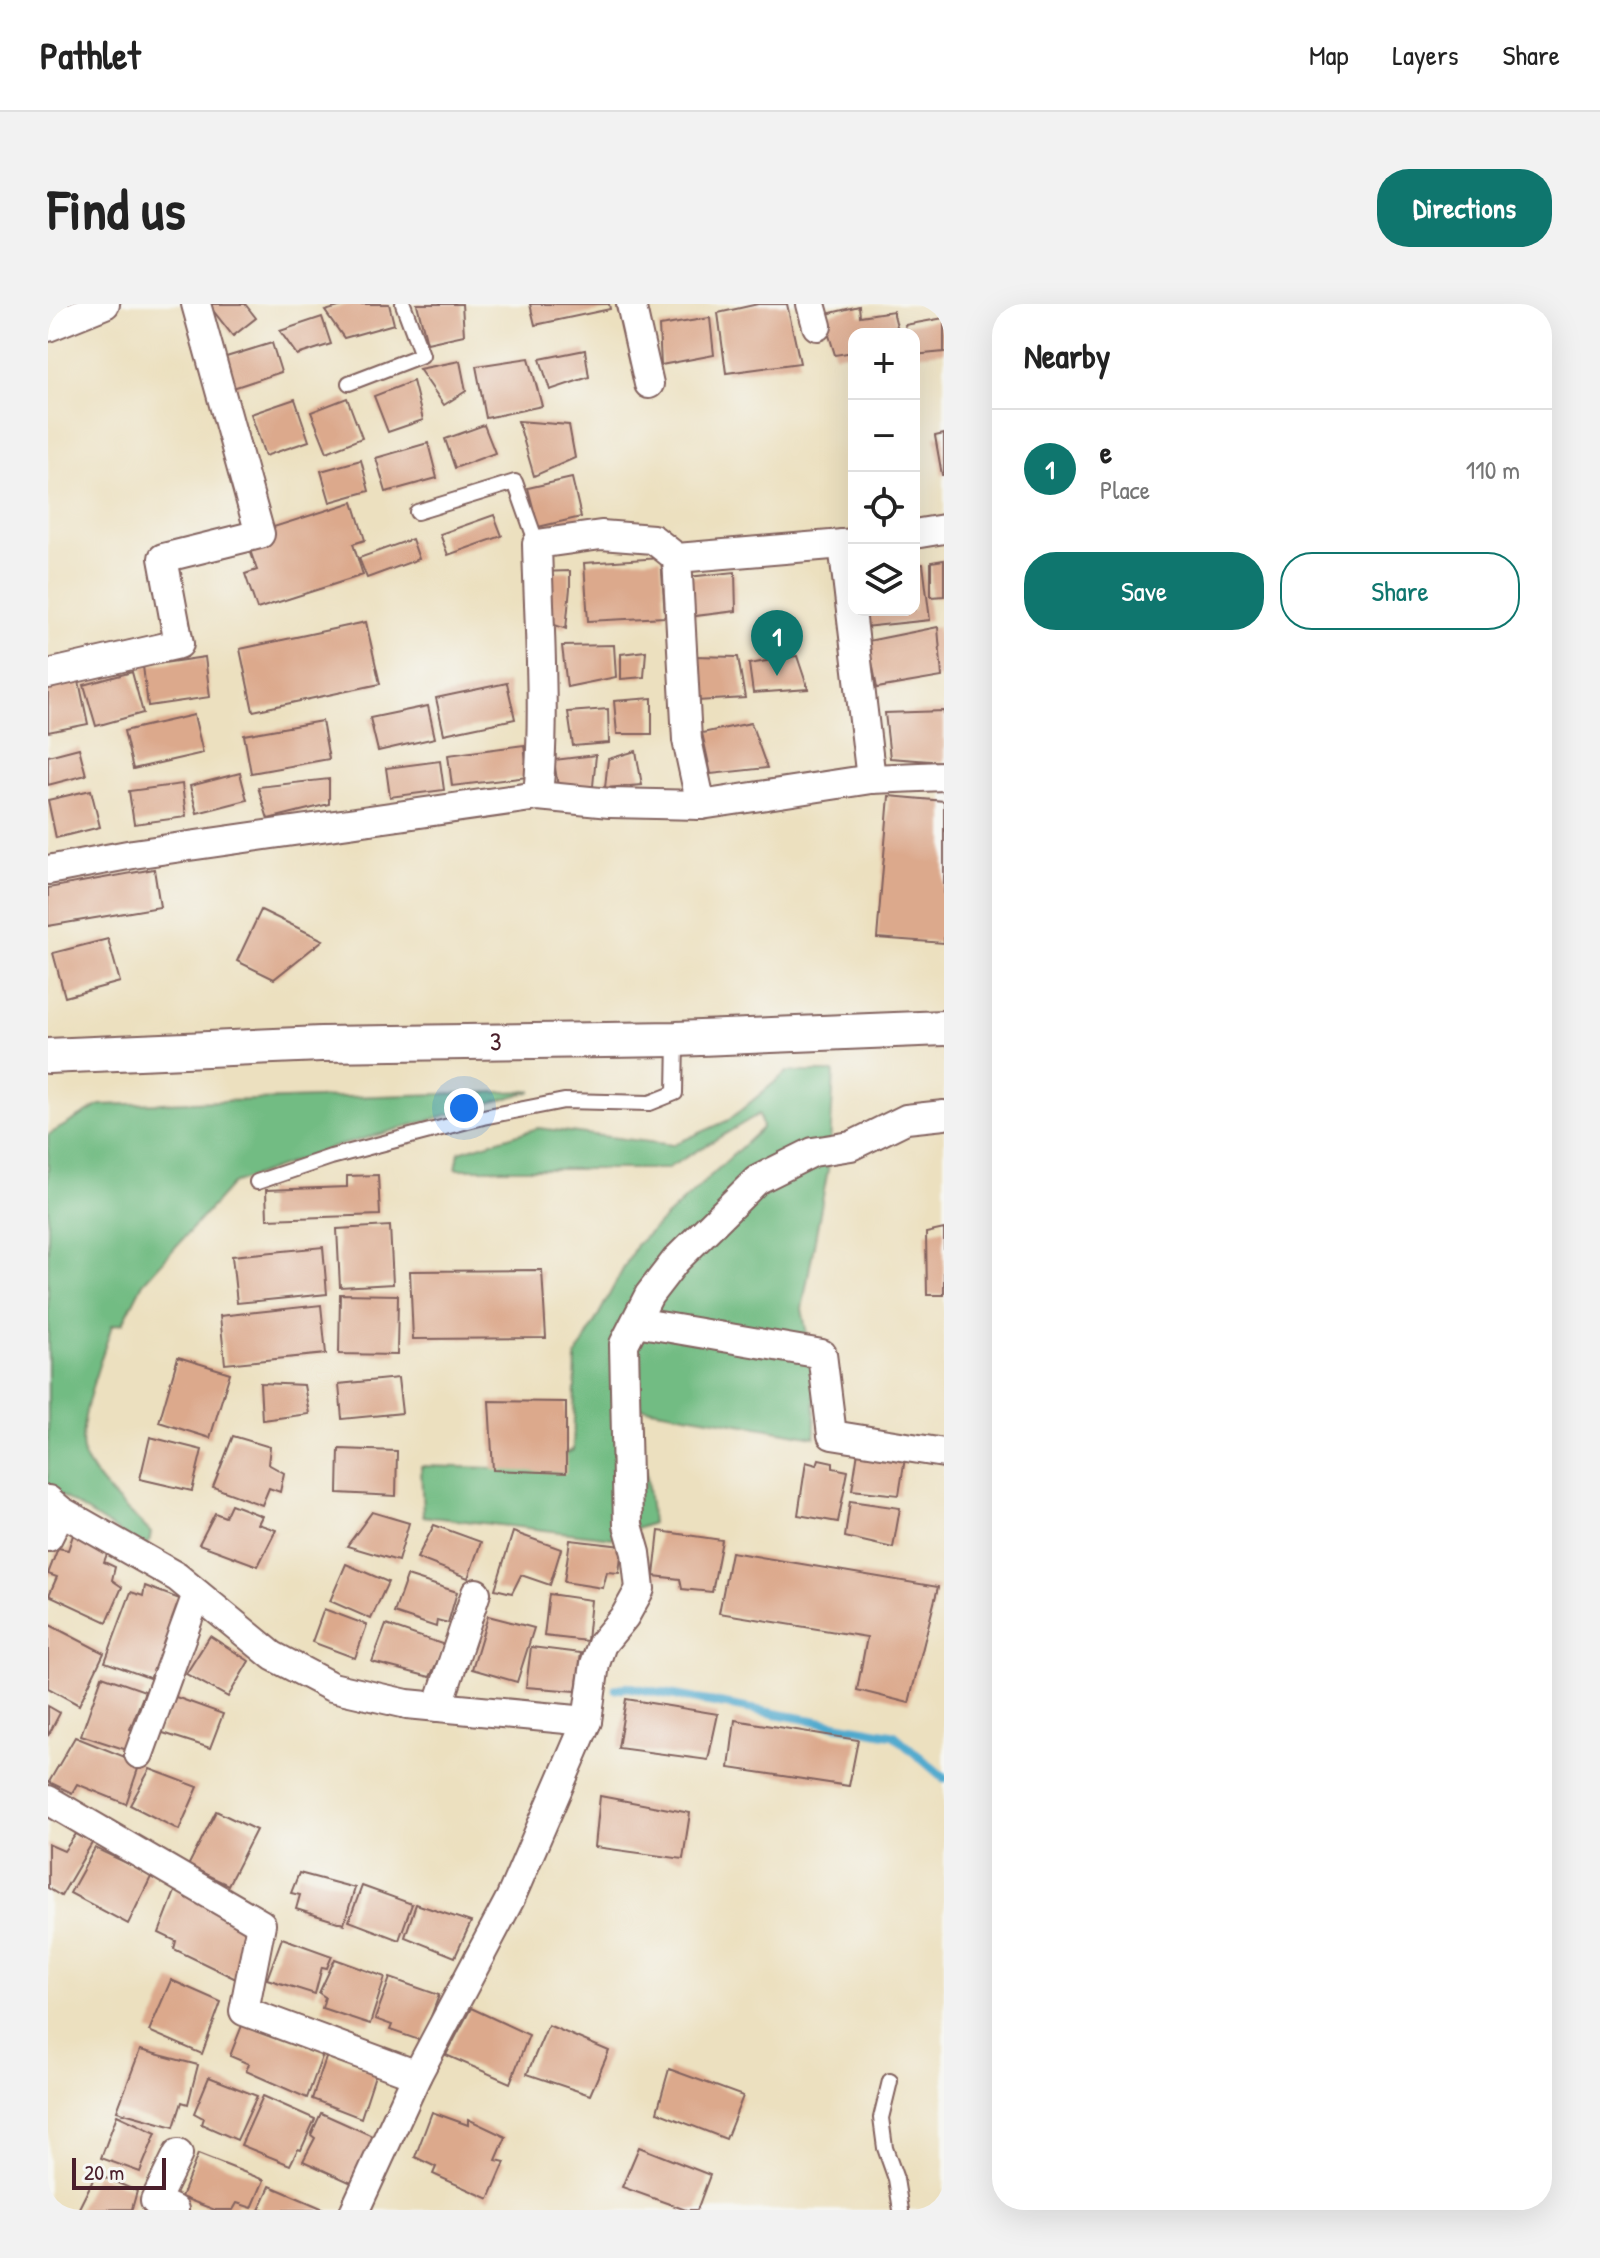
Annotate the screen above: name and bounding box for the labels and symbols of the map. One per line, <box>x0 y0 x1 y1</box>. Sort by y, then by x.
pin: 1 <box>751 610 803 676</box>
street label: 3 <box>490 1023 502 1059</box>
your location <box>444 1088 484 1128</box>
scale bar <box>72 2154 166 2190</box>

